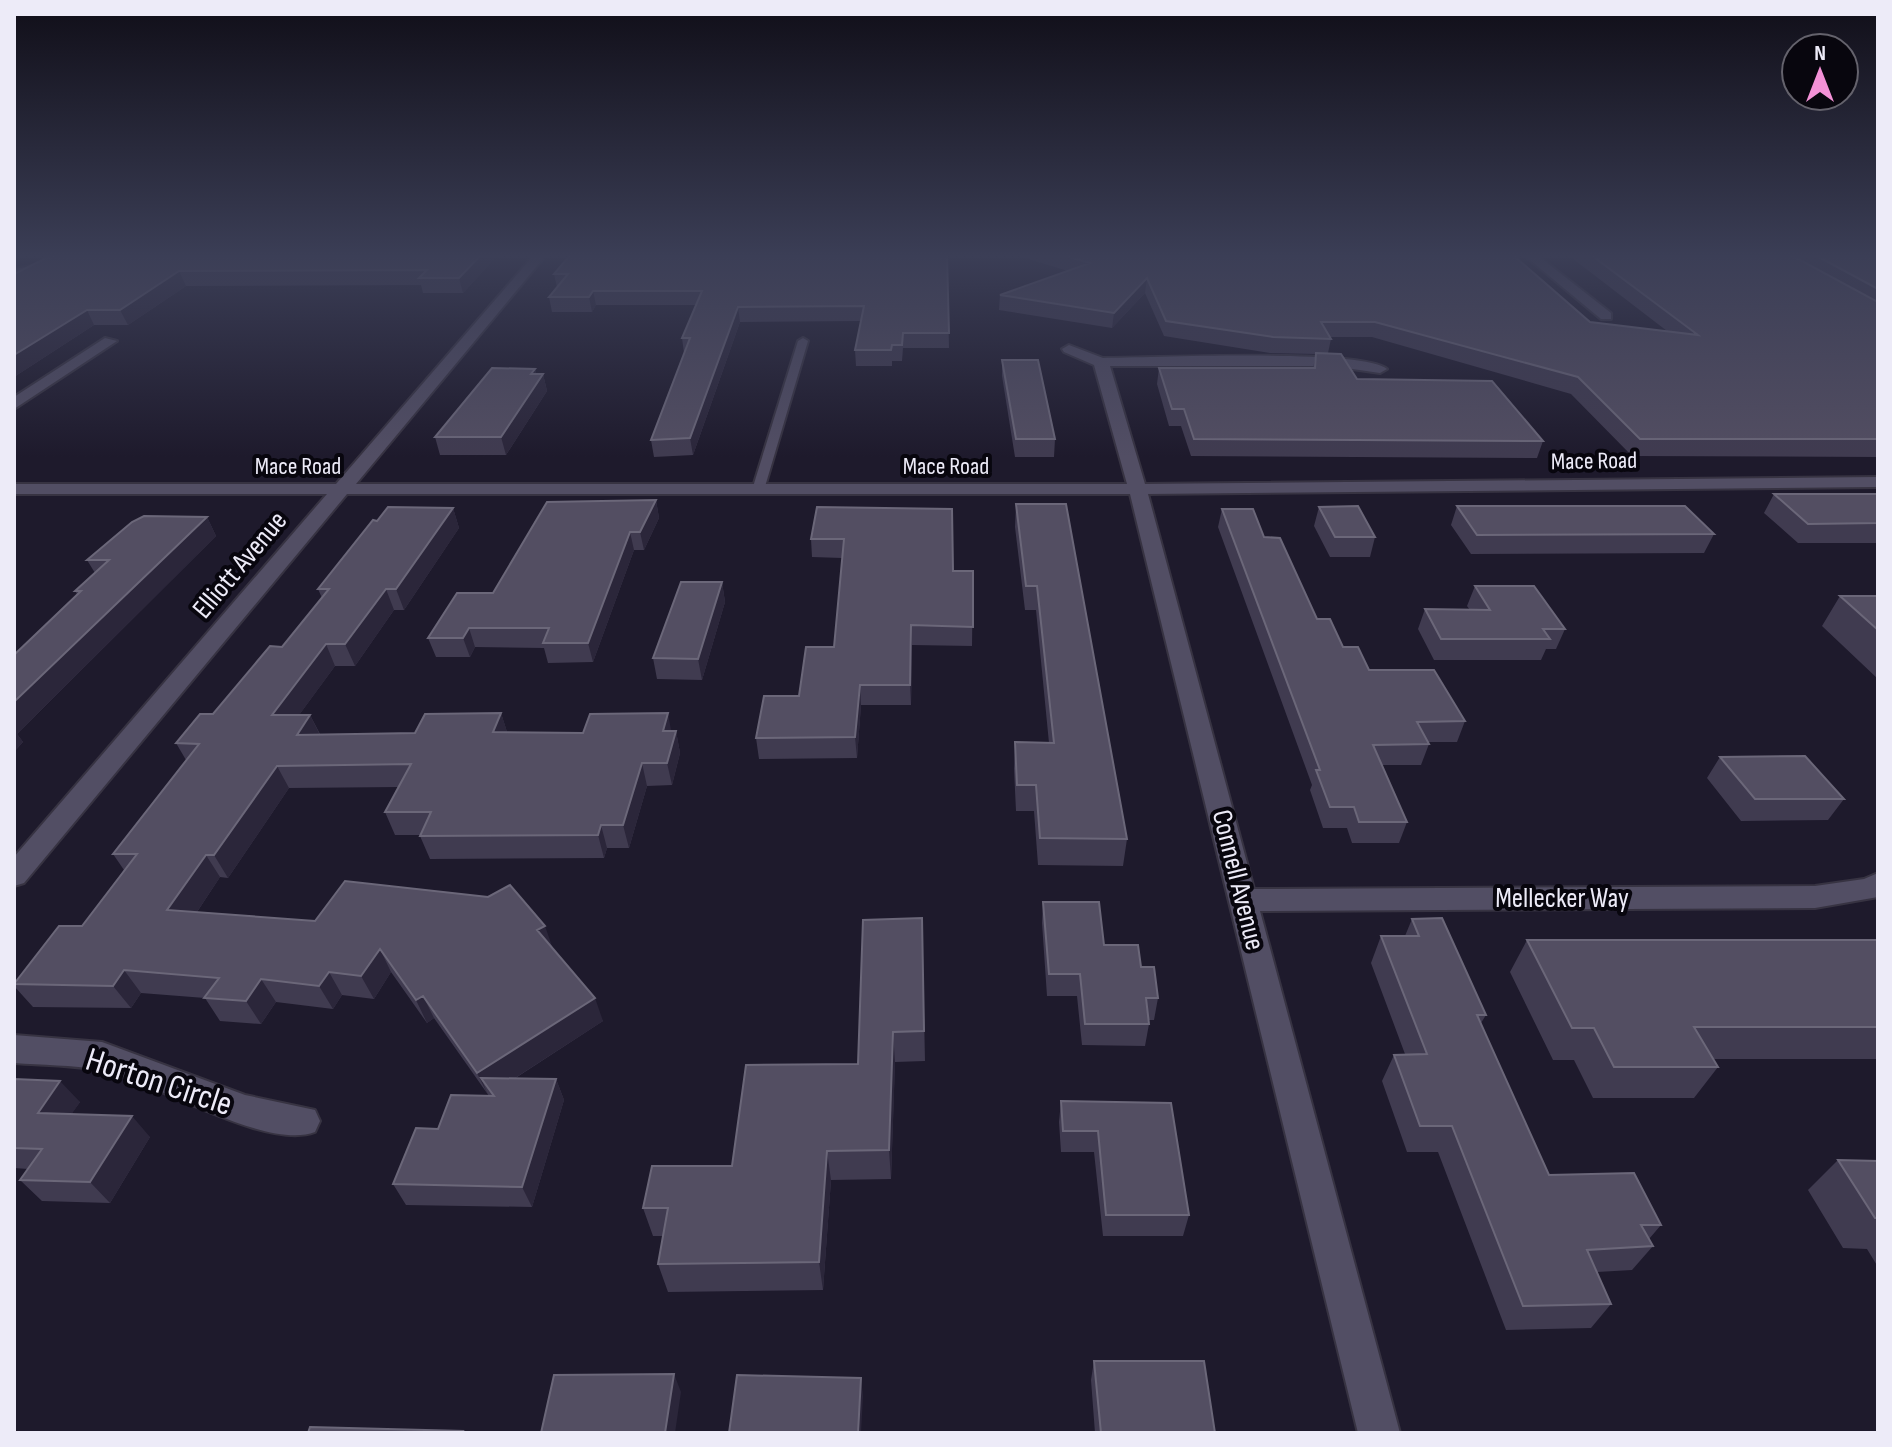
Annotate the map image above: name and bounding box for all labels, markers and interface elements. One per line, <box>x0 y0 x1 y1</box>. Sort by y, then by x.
north arrow <box>1780 32 1860 112</box>
text: N <box>1814 40 1826 67</box>
street label: Mace Road <box>1551 446 1637 476</box>
street label: Mace Road <box>255 452 341 481</box>
street label: Mace Road <box>903 452 989 481</box>
street label: Elliott Avenue <box>186 505 294 625</box>
street label: Connell Avenue <box>1205 806 1271 954</box>
street label: Mellecker Way <box>1495 882 1629 915</box>
street label: Horton Circle <box>81 1039 237 1125</box>

